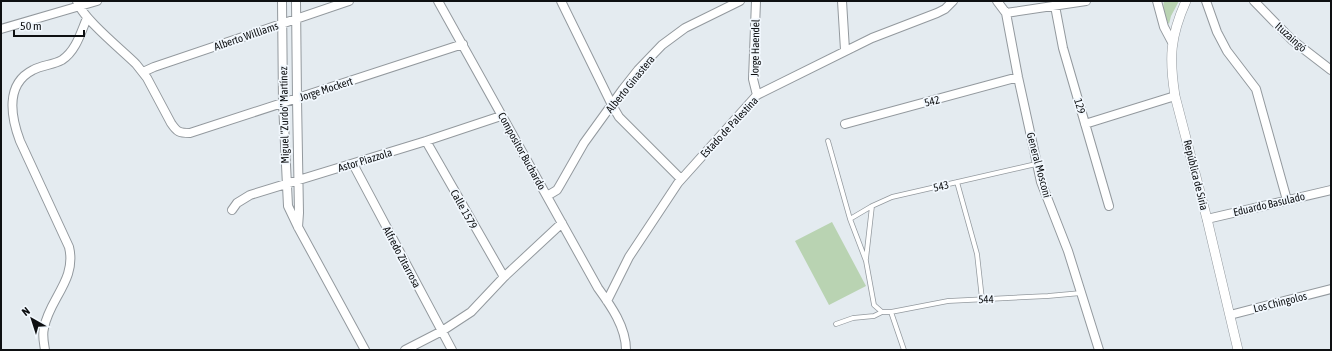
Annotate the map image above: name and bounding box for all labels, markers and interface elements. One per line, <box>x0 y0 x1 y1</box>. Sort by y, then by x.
scale bar <box>14 12 84 38</box>
text: 50 m <box>20 19 42 33</box>
street label: Alberto Williams <box>212 19 280 53</box>
street label: Jorge Haendel <box>748 19 762 77</box>
street label: Ituzaingó <box>1273 20 1309 54</box>
street label: Alberto Ginastera <box>603 53 657 115</box>
street label: Miguel "Zurdo" Martínez <box>277 66 291 164</box>
street label: Jorge Mockert <box>298 75 354 103</box>
street label: 542 <box>923 93 941 109</box>
street label: Estado de Palestina <box>698 94 760 160</box>
street label: 129 <box>1072 97 1088 115</box>
street label: Compositor Buchardo <box>496 110 548 192</box>
street label: General Mosconi <box>1025 131 1053 199</box>
street label: República de Siria <box>1181 139 1211 211</box>
street label: Astor Piazzola <box>336 146 394 174</box>
street label: 543 <box>932 178 950 194</box>
street label: Calle 1579 <box>448 187 480 231</box>
street label: Eduardo Basulado <box>1232 190 1306 218</box>
street label: Alfredo Zitarrosa <box>381 224 423 290</box>
street label: Los Chingolos <box>1252 290 1308 314</box>
street label: 544 <box>978 293 994 305</box>
north arrow <box>12 299 52 339</box>
text: N <box>19 305 32 318</box>

